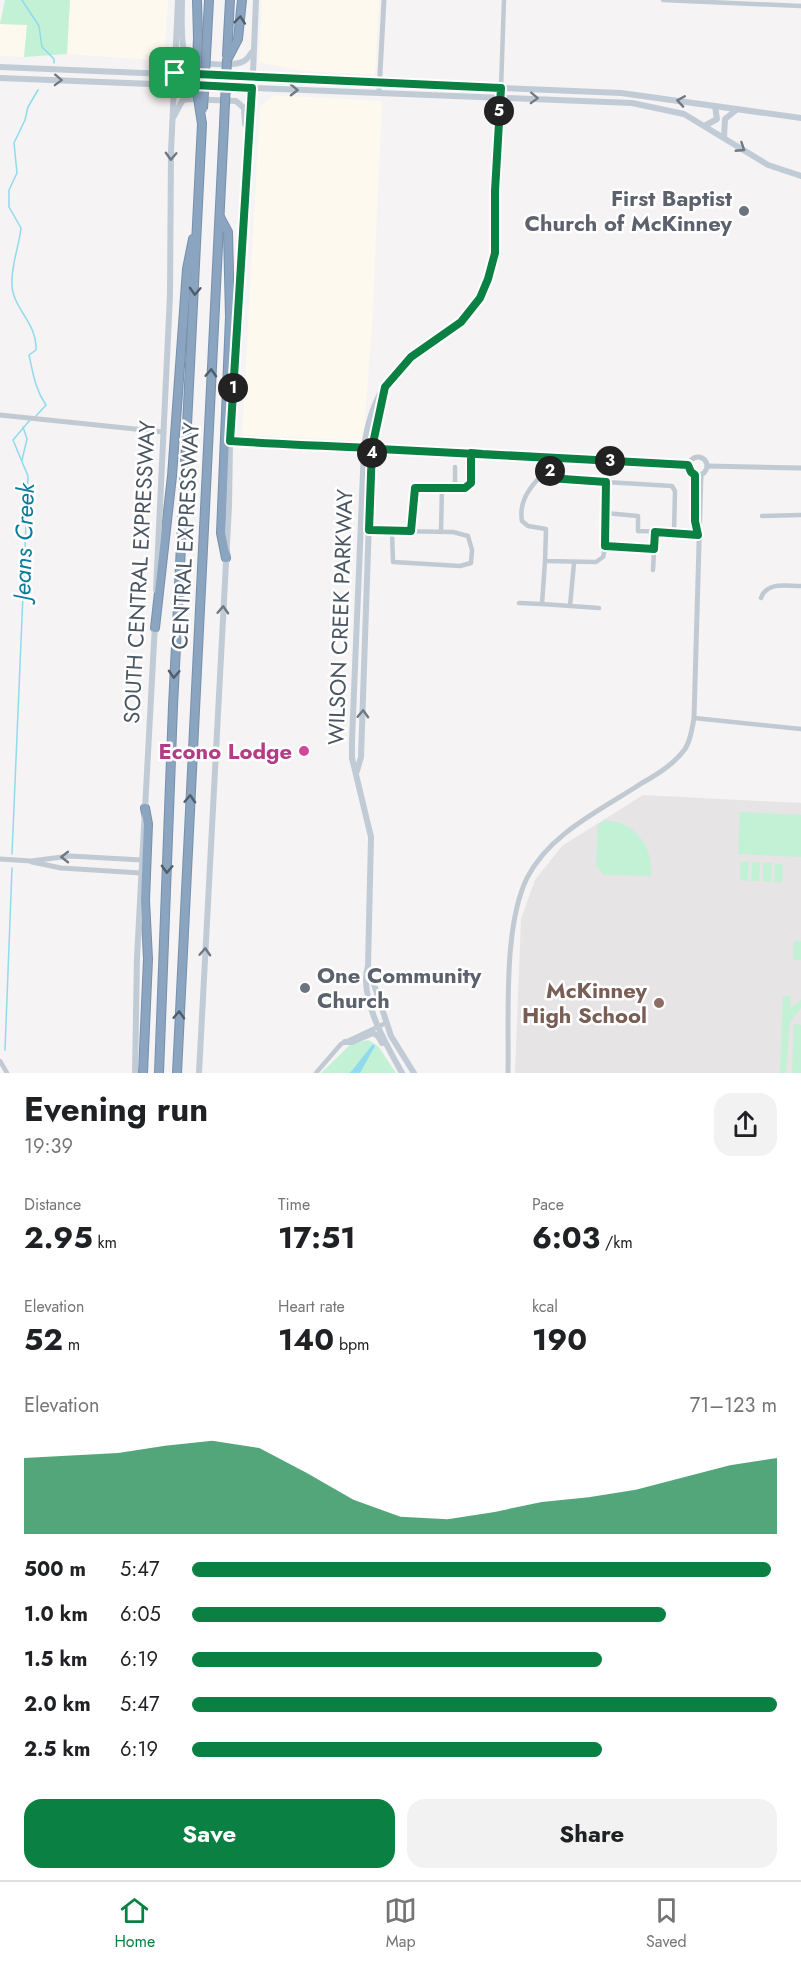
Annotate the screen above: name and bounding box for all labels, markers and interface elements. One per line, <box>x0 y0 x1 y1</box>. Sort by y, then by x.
one-way arrow <box>233 15 246 24</box>
pin <box>149 47 200 98</box>
icon: arrive <box>158 56 191 89</box>
one-way arrow <box>54 73 63 86</box>
one-way arrow <box>290 84 299 96</box>
one-way arrow <box>529 92 538 105</box>
one-way arrow <box>676 95 685 107</box>
pin: 5 <box>484 96 514 126</box>
text: 5 <box>494 99 504 122</box>
one-way arrow <box>735 141 745 153</box>
one-way arrow <box>165 152 177 161</box>
place label: First Baptist Church of McKinney <box>525 182 733 239</box>
marker: First Baptist Church of McKinney <box>737 204 751 218</box>
one-way arrow <box>188 286 201 295</box>
one-way arrow <box>205 369 218 378</box>
pin: 1 <box>218 373 248 403</box>
text: 1 <box>229 376 237 399</box>
street label: SOUTH CENTRAL EXPRESSWAY <box>115 419 163 724</box>
street label: CENTRAL EXPRESSWAY <box>163 421 207 650</box>
pin: 4 <box>357 438 387 468</box>
text: 4 <box>366 441 378 464</box>
pin: 3 <box>595 446 625 476</box>
text: 3 <box>605 449 615 472</box>
pin: 2 <box>535 456 565 486</box>
text: 2 <box>545 459 555 482</box>
water label: Jeans Creek <box>4 481 43 605</box>
street label: WILSON CREEK PARKWAY <box>320 488 360 746</box>
one-way arrow <box>217 606 230 615</box>
one-way arrow <box>168 670 181 679</box>
one-way arrow <box>356 709 369 718</box>
place label: Econo Lodge <box>158 735 292 767</box>
marker: Econo Lodge <box>297 744 311 758</box>
one-way arrow <box>184 794 197 803</box>
one-way arrow <box>61 851 70 863</box>
one-way arrow <box>160 864 173 873</box>
one-way arrow <box>199 947 212 956</box>
place label: One Community Church <box>317 959 482 1016</box>
place label: McKinney High School <box>522 974 648 1031</box>
marker: One Community Church <box>298 981 312 995</box>
marker: McKinney High School <box>652 996 666 1010</box>
one-way arrow <box>173 1010 186 1019</box>
text: Evening run <box>24 1086 208 1133</box>
button: share <box>714 1093 777 1156</box>
text: 19:39 <box>24 1132 73 1161</box>
text: Distance <box>24 1193 81 1216</box>
text: Time <box>278 1193 310 1216</box>
text: Pace <box>532 1193 564 1216</box>
text: 2.95 <box>24 1216 93 1259</box>
text: 17:51 <box>278 1216 356 1259</box>
text: 6:03 <box>532 1216 600 1259</box>
text: km <box>93 1231 117 1254</box>
text: /km <box>600 1231 633 1254</box>
text: Elevation <box>24 1295 84 1318</box>
text: Heart rate <box>278 1295 345 1318</box>
text: kcal <box>532 1295 558 1318</box>
text: 52 <box>24 1318 63 1361</box>
text: 140 <box>278 1318 334 1361</box>
text: 190 <box>532 1318 587 1361</box>
text: m <box>63 1333 80 1356</box>
text: bpm <box>334 1333 370 1356</box>
text: Elevation <box>24 1391 99 1420</box>
text: 71–123 m <box>690 1391 777 1420</box>
text: 500 m <box>24 1555 86 1584</box>
text: 5:47 <box>120 1555 159 1584</box>
text: 1.0 km <box>24 1600 88 1629</box>
text: 6:05 <box>120 1600 161 1629</box>
text: 1.5 km <box>24 1645 87 1674</box>
text: 6:19 <box>120 1645 158 1674</box>
text: 2.0 km <box>24 1690 91 1719</box>
text: 5:47 <box>120 1690 159 1719</box>
text: 2.5 km <box>24 1735 90 1764</box>
text: 6:19 <box>120 1735 158 1764</box>
button: Save <box>24 1799 395 1868</box>
button: Share <box>407 1799 777 1868</box>
tab: Home <box>114 1894 155 1953</box>
tab: Map <box>384 1894 417 1953</box>
tab: Saved <box>646 1894 687 1953</box>

